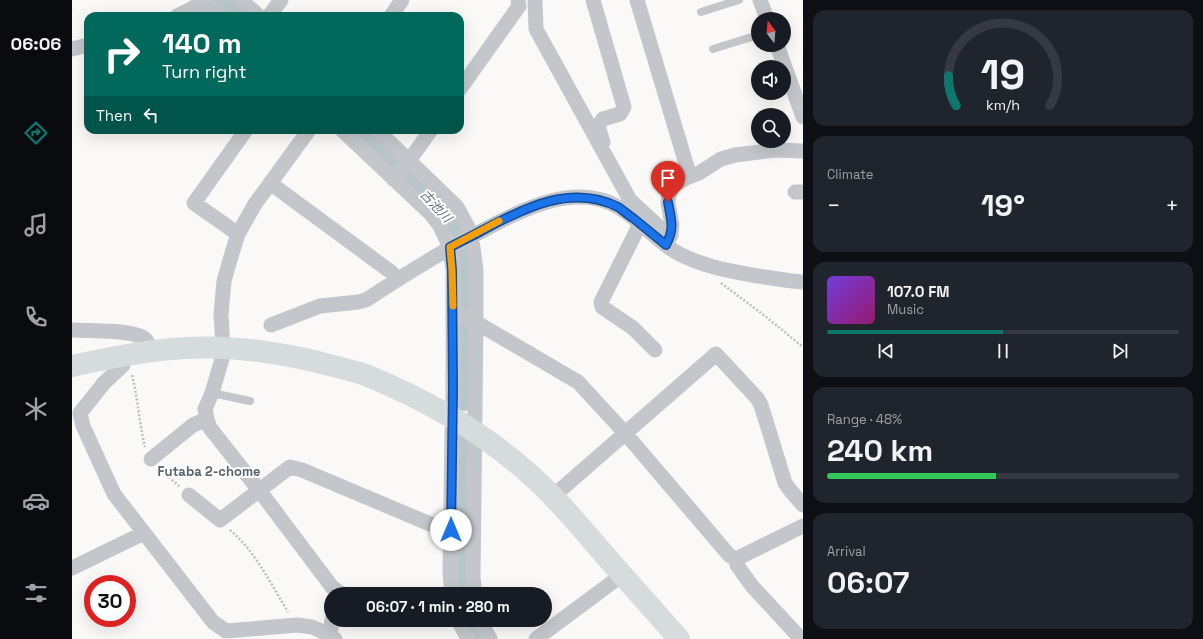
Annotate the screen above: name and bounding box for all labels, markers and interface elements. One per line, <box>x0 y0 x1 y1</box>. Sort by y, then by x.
north arrow <box>751 12 791 52</box>
map controls <box>751 12 791 148</box>
text: 140 m <box>162 25 242 61</box>
icon: right <box>96 28 148 80</box>
text: 06:06 <box>11 32 61 55</box>
text: 19 <box>981 48 1025 101</box>
text: Turn right <box>162 60 246 83</box>
button: sound <box>751 60 791 100</box>
text: km/h <box>986 95 1020 113</box>
icon: left <box>140 104 162 126</box>
text: Then <box>96 106 132 125</box>
button: search <box>751 108 791 148</box>
icon: directions <box>22 119 50 147</box>
pin <box>651 161 685 202</box>
text: Climate <box>827 166 873 183</box>
icon: arrive <box>657 167 679 189</box>
water label: 古池川 <box>416 186 457 228</box>
text: 19° <box>981 186 1025 225</box>
text: − <box>827 191 841 219</box>
text: + <box>1165 191 1179 219</box>
icon: music <box>22 211 50 239</box>
text: 107.0 FM <box>887 282 950 301</box>
text: Music <box>887 301 924 318</box>
icon: phone <box>22 303 50 331</box>
icon: previous <box>875 340 897 362</box>
icon: pause <box>992 340 1014 362</box>
icon: next <box>1109 340 1131 362</box>
icon: climate <box>22 395 50 423</box>
text: Range · 48% <box>827 411 902 428</box>
text: 240 km <box>827 431 933 470</box>
district label: Futaba 2-chome <box>157 463 261 480</box>
icon: car <box>22 487 50 515</box>
position arrow <box>430 509 472 551</box>
text: Arrival <box>827 543 866 560</box>
text: 06:07 <box>827 563 909 602</box>
speed limit sign: 30 <box>84 575 136 627</box>
icon: filters <box>22 579 50 607</box>
text: 06:07 · 1 min · 280 m <box>366 597 510 616</box>

